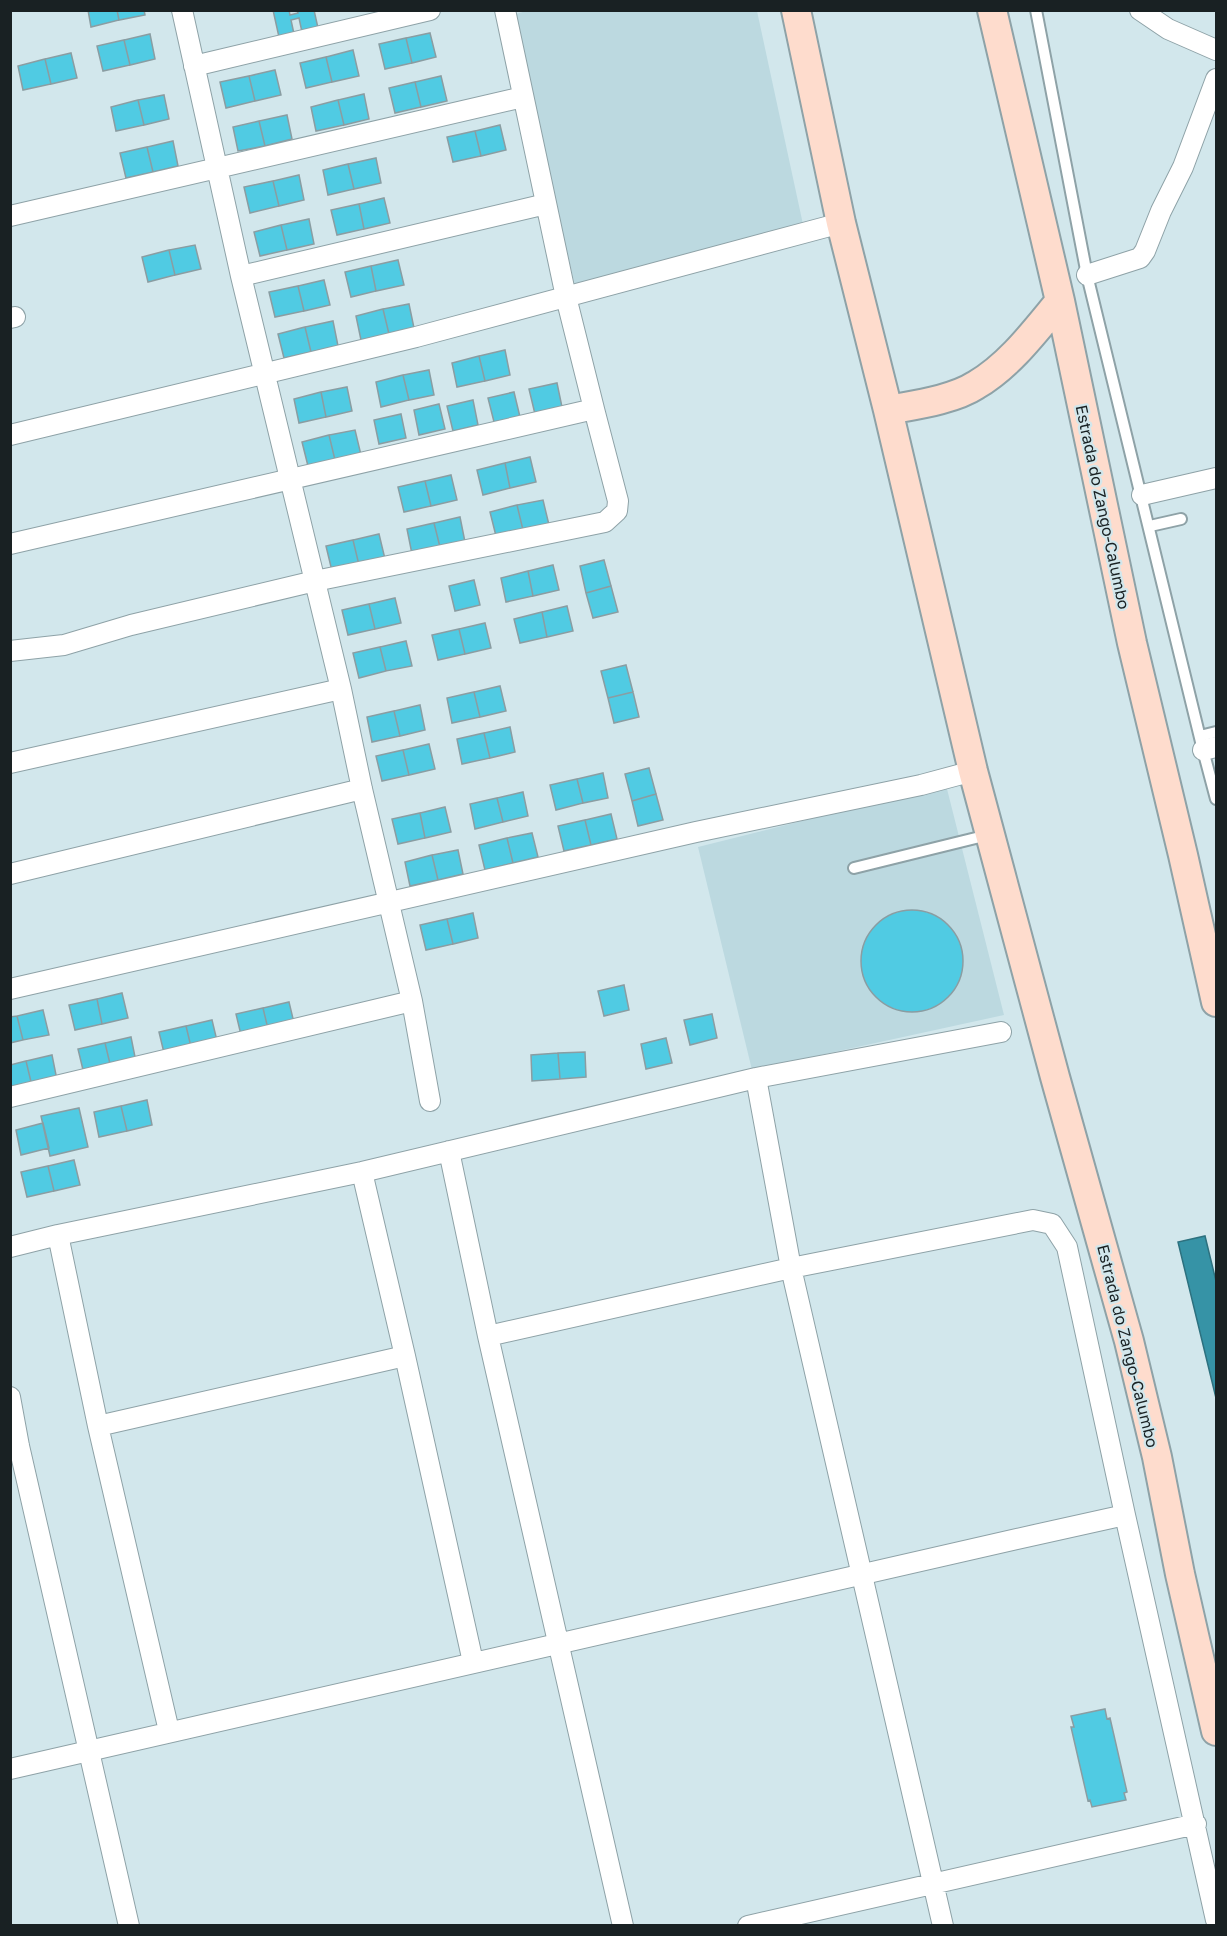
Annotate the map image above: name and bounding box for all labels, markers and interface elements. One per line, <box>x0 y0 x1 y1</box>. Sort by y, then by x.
street label: Estrada do Zango-Calumbo <box>1072 403 1134 611</box>
street label: Estrada do Zango-Calumbo <box>1093 1242 1163 1450</box>

